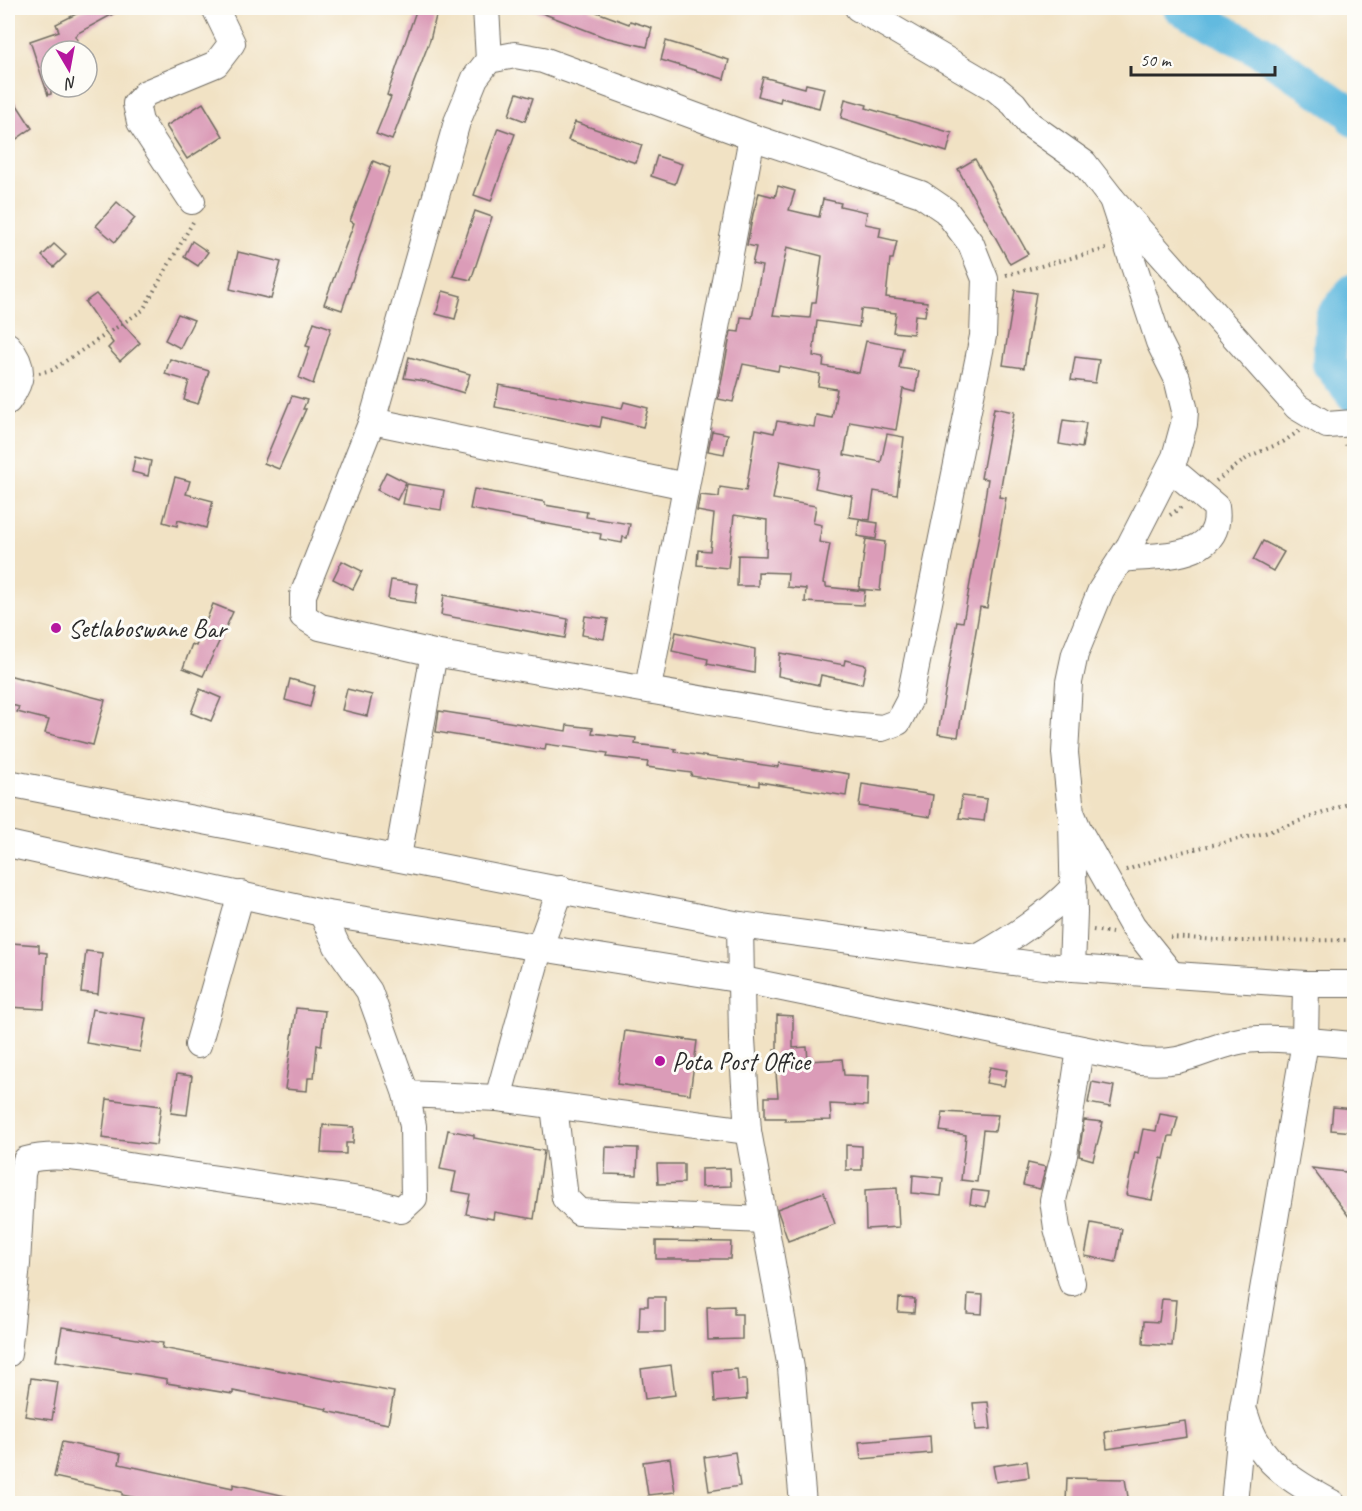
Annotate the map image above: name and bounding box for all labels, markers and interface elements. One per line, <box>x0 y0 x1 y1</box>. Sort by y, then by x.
north arrow <box>39 39 99 99</box>
scale bar <box>1131 39 1275 77</box>
text: 50 m <box>1140 49 1173 71</box>
text: N <box>62 72 78 94</box>
place label: Setlaboswane Bar <box>68 612 229 645</box>
marker: Setlaboswane Bar <box>49 621 63 635</box>
place label: Pota Post Office <box>672 1045 813 1078</box>
marker: Pota Post Office <box>653 1054 667 1068</box>

